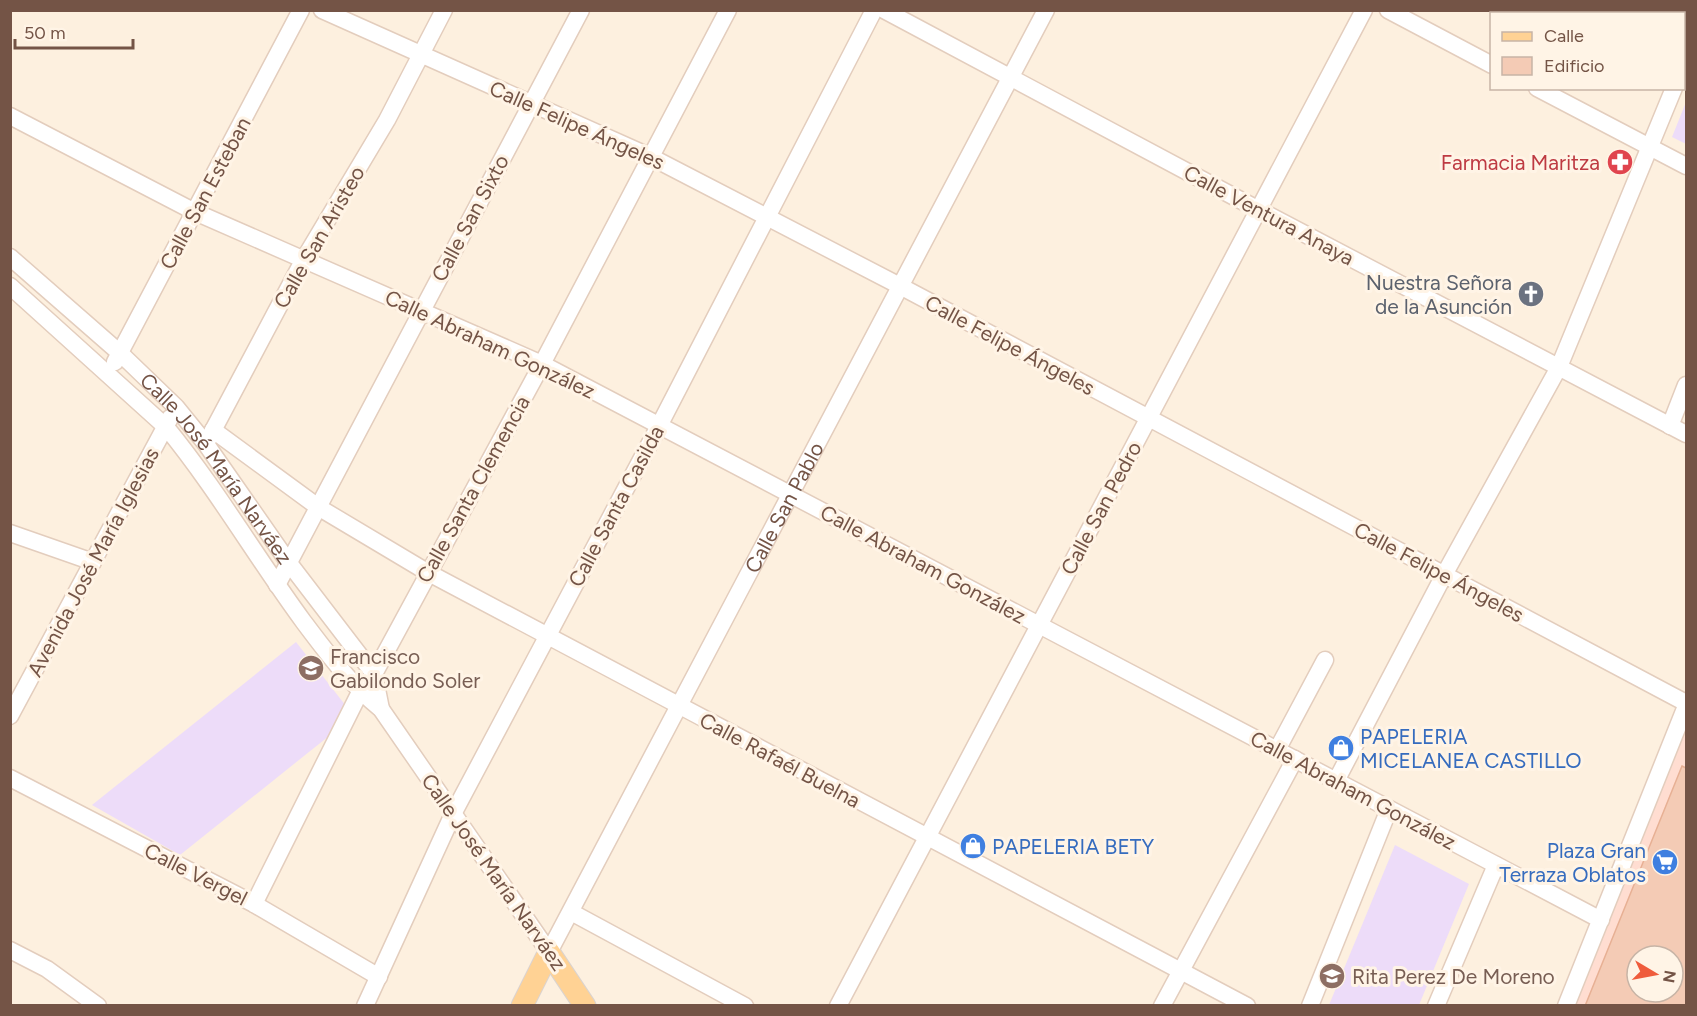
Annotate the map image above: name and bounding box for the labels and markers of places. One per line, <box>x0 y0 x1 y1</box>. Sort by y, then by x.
pharmacy icon: Farmacia Maritza <box>1605 147 1635 177</box>
place label: Farmacia Maritza <box>1441 150 1600 175</box>
place label: Nuestra Señora de la Asunción <box>1366 270 1512 319</box>
church icon: Nuestra Señora de la Asunción <box>1516 279 1546 309</box>
place label: Francisco Gabilondo Soler <box>330 644 480 693</box>
school or university icon: Francisco Gabilondo Soler <box>296 653 326 683</box>
place label: PAPELERIA MICELANEA CASTILLO <box>1360 724 1582 773</box>
shop icon: PAPELERIA MICELANEA CASTILLO <box>1326 733 1356 763</box>
shop icon: PAPELERIA BETY <box>958 831 988 861</box>
place label: PAPELERIA BETY <box>992 834 1154 859</box>
place label: Plaza Gran Terraza Oblatos <box>1499 838 1646 887</box>
supermarket icon: Plaza Gran Terraza Oblatos <box>1650 847 1680 877</box>
school or university icon: Rita Perez De Moreno <box>1317 961 1347 991</box>
place label: Rita Perez De Moreno <box>1352 964 1555 989</box>

